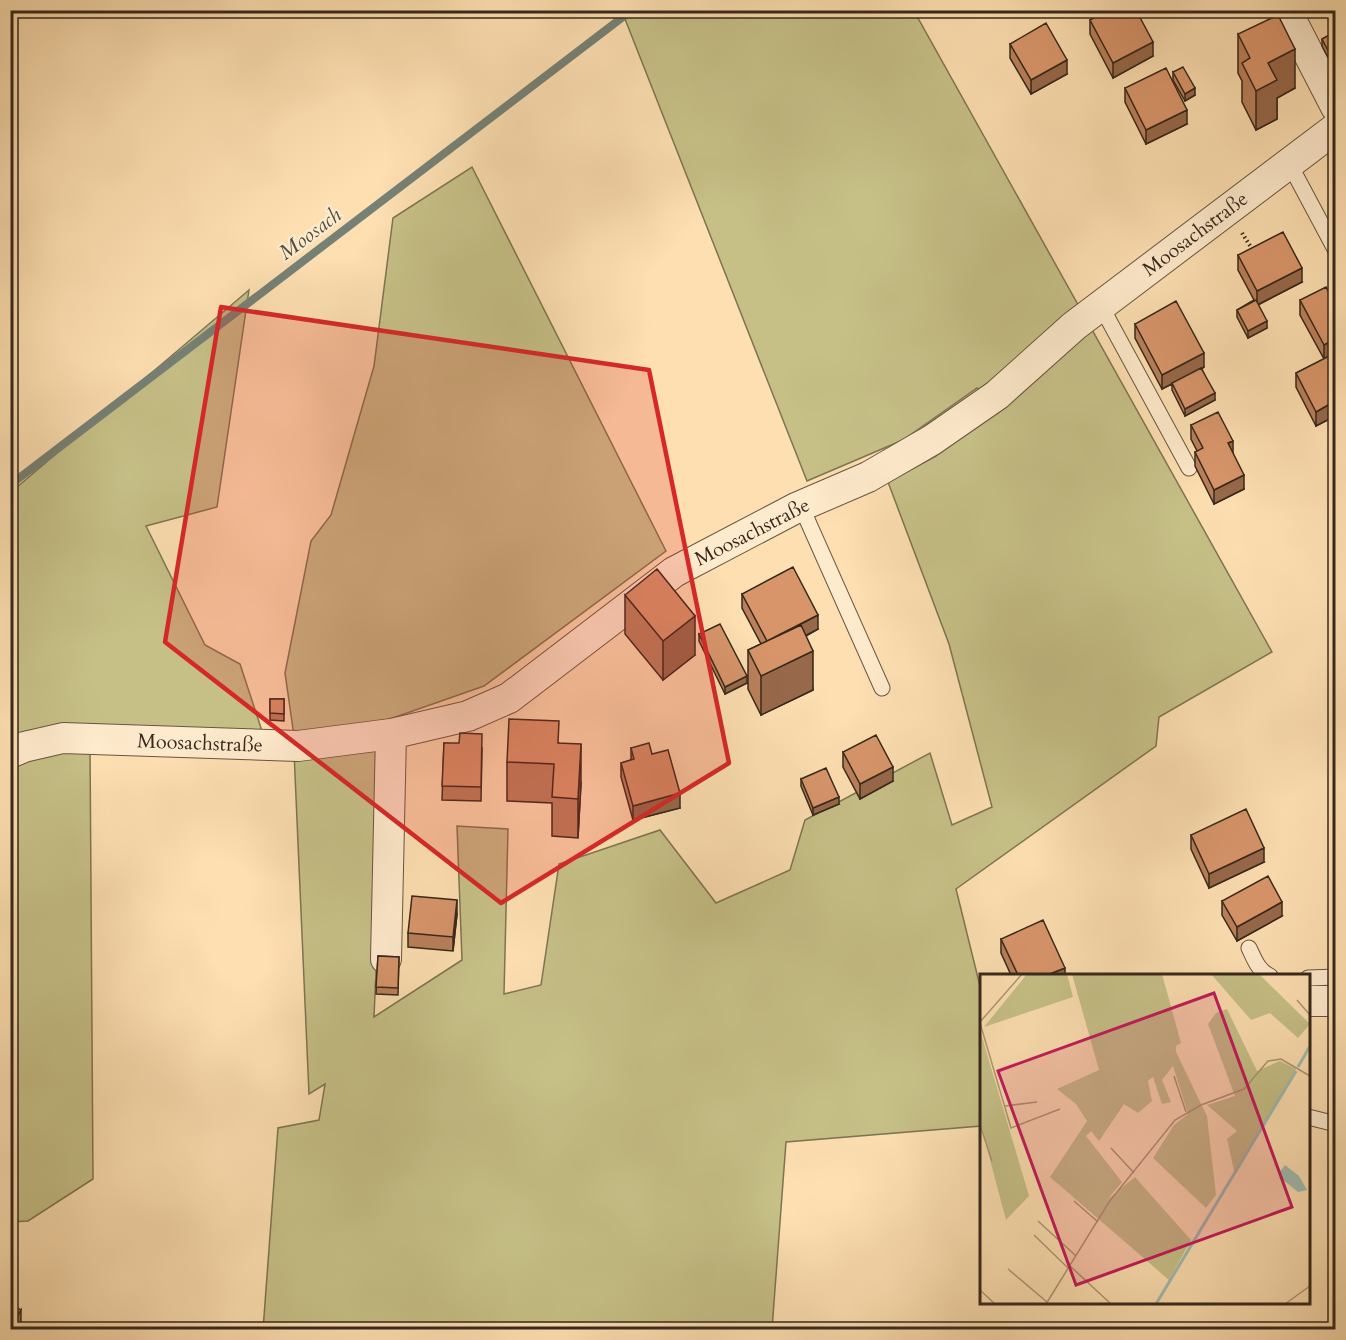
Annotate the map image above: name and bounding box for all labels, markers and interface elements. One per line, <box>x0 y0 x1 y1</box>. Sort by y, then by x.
street label: Moosachstraße <box>1137 185 1253 283</box>
water label: Moosach <box>273 201 347 267</box>
street label: Moosachstraße <box>690 491 814 573</box>
street label: Moosachstraße <box>137 727 263 759</box>
inset map <box>980 974 1310 1304</box>

